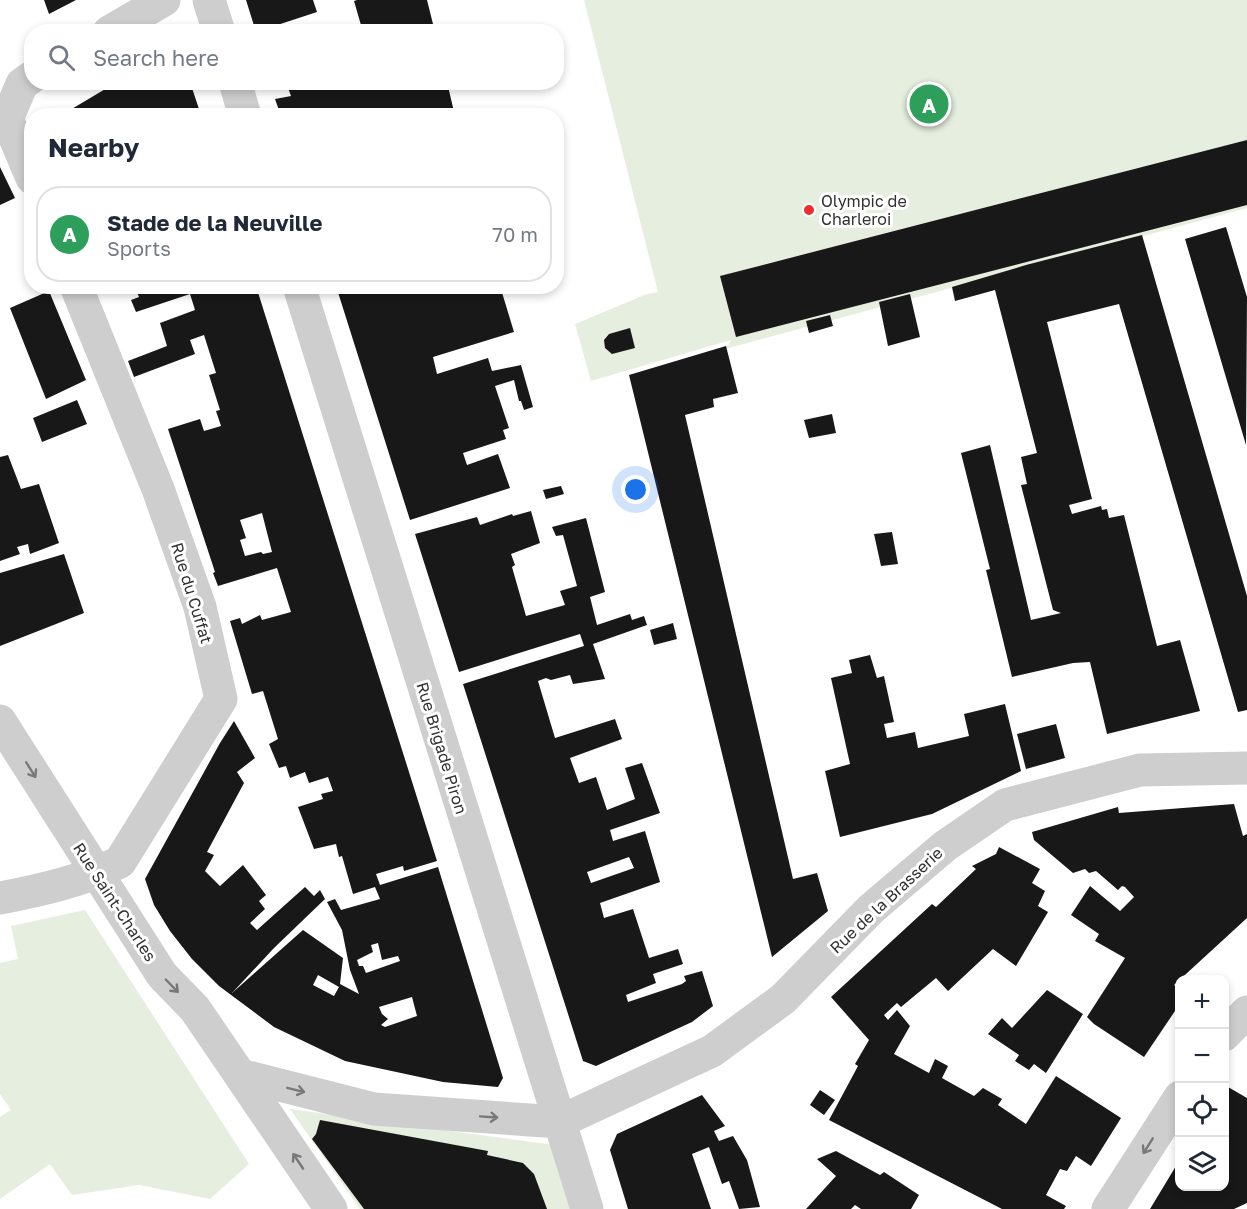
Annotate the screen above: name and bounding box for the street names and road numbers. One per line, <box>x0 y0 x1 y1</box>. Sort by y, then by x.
street label: Rue du Cuffat <box>167 540 217 646</box>
street label: Rue Brigade Piron <box>412 680 472 816</box>
street label: Rue Saint-Charles <box>69 839 161 965</box>
street label: Rue de la Brasserie <box>826 843 946 957</box>

